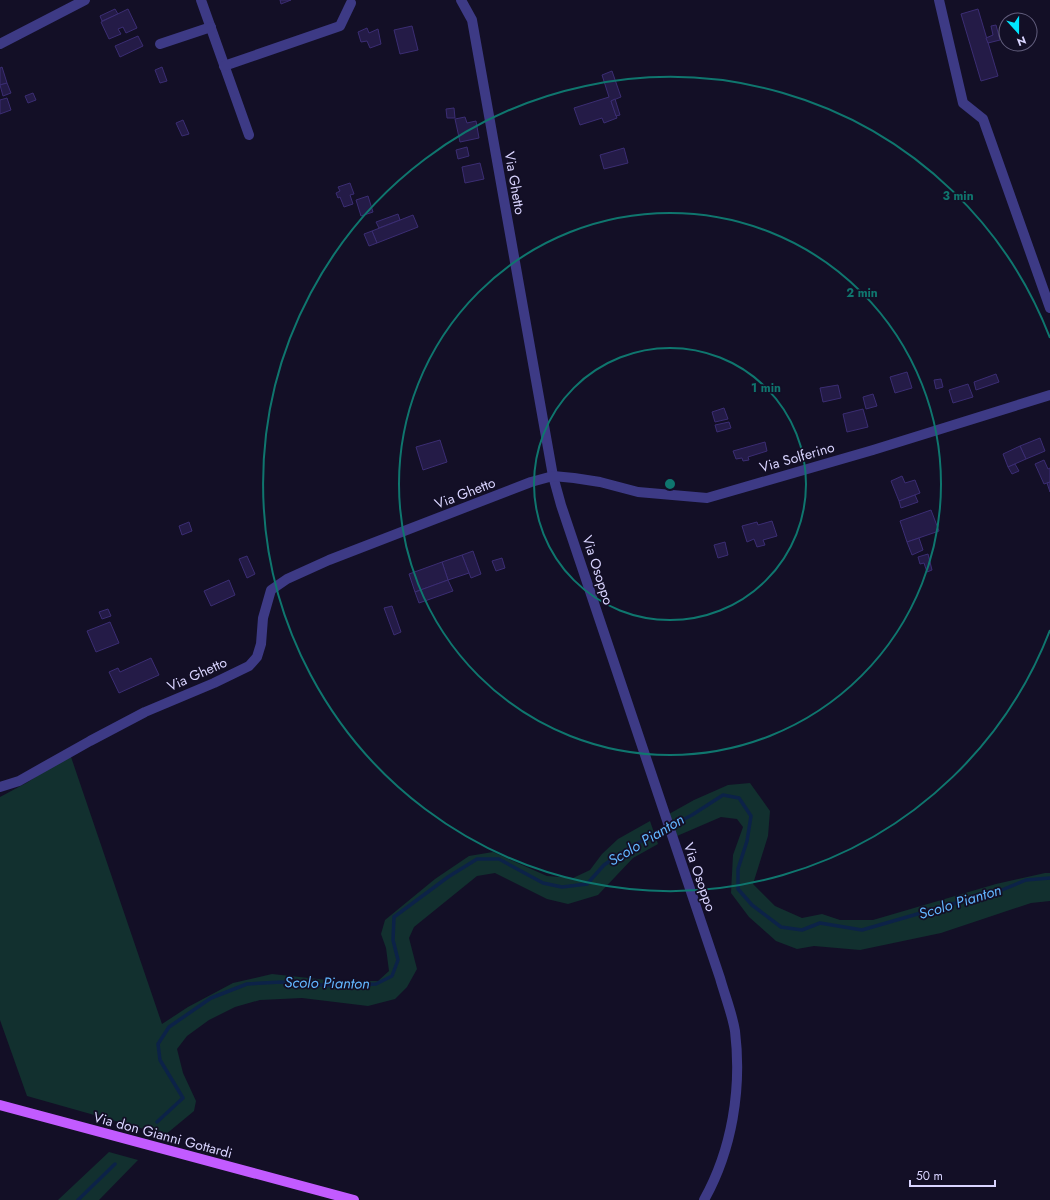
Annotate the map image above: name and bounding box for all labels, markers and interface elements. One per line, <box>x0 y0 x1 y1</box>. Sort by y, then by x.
north arrow <box>998 12 1038 52</box>
text: N <box>1015 32 1029 50</box>
street label: Via Ghetto <box>500 150 530 216</box>
text: 3 min <box>942 187 974 205</box>
text: 2 min <box>846 284 878 302</box>
text: 1 min <box>751 379 781 397</box>
street label: Via Solferino <box>757 437 837 477</box>
street label: Via Ghetto <box>432 472 499 514</box>
centre of rings <box>663 477 677 491</box>
street label: Via Osoppo <box>577 533 619 608</box>
street label: Via Ghetto <box>164 652 230 696</box>
water label: Scolo Pianton <box>604 809 688 871</box>
street label: Via Osoppo <box>679 840 721 915</box>
water label: Scolo Pianton <box>916 879 1004 925</box>
water label: Scolo Pianton <box>284 971 370 995</box>
street label: Via don Gianni Gottardi <box>91 1107 235 1163</box>
scale bar <box>910 1162 995 1188</box>
text: 50 m <box>916 1167 943 1185</box>

